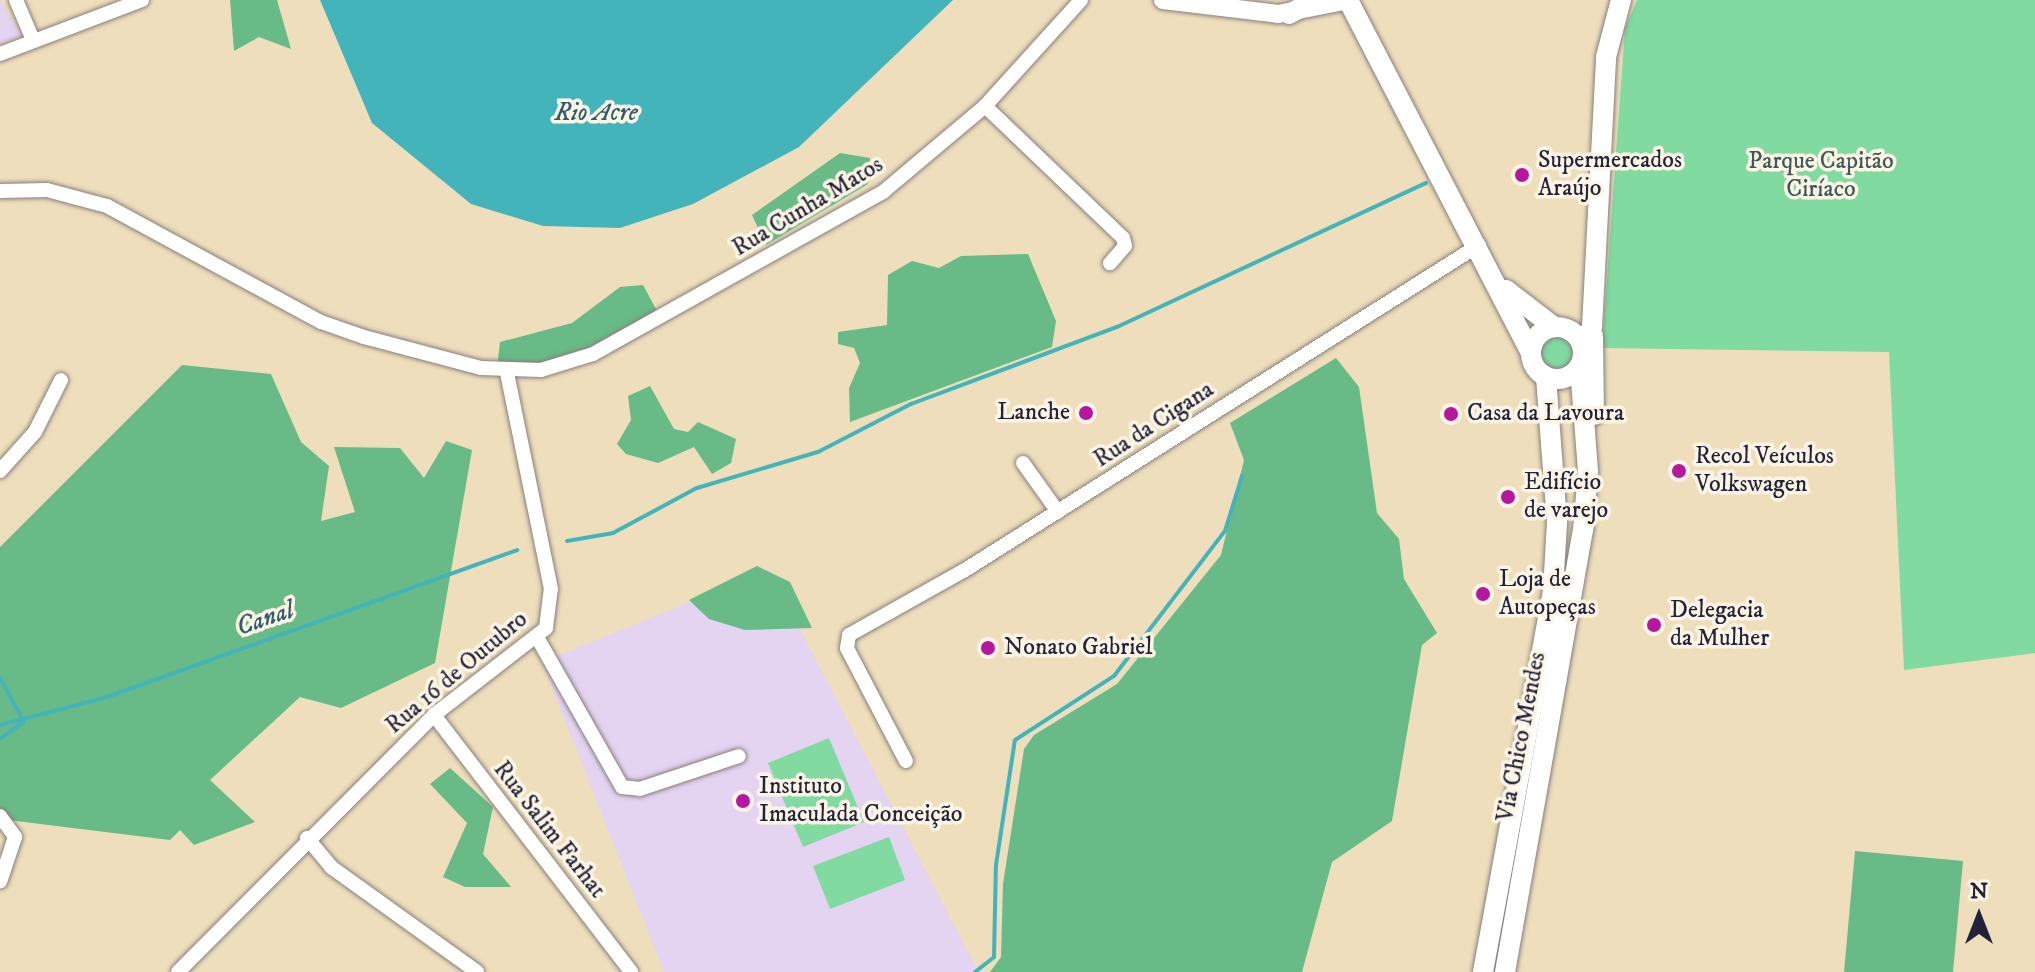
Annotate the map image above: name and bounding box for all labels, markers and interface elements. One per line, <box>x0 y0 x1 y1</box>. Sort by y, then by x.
water label: Rio Acre <box>554 97 638 129</box>
place label: Supermercados Araújo <box>1538 147 1682 203</box>
park label: Parque Capitão Ciríaco <box>1748 148 1894 204</box>
street label: Rua Cunha Matos <box>728 151 888 263</box>
marker: Supermercados Araújo <box>1513 166 1531 184</box>
street label: Rua da Cigana <box>1089 376 1219 474</box>
place label: Lanche <box>997 399 1070 427</box>
place label: Casa da Lavoura <box>1467 400 1624 428</box>
marker: Lanche <box>1077 404 1095 422</box>
marker: Casa da Lavoura <box>1442 405 1460 423</box>
place label: Recol Veículos Volkswagen <box>1695 443 1834 499</box>
marker: Recol Veículos Volkswagen <box>1670 462 1688 480</box>
place label: Edifício de varejo <box>1524 469 1608 525</box>
marker: Edifício de varejo <box>1499 488 1517 506</box>
place label: Loja de Autopeças <box>1499 566 1596 622</box>
marker: Loja de Autopeças <box>1474 585 1492 603</box>
water label: Canal <box>232 595 298 643</box>
place label: Delegacia da Mulher <box>1670 597 1769 653</box>
street label: Rua 16 de Outubro <box>380 605 534 741</box>
marker: Delegacia da Mulher <box>1645 616 1663 634</box>
place label: Nonato Gabriel <box>1004 634 1152 662</box>
marker: Nonato Gabriel <box>979 639 997 657</box>
street label: Via Chico Mendes <box>1491 650 1553 824</box>
street label: Rua Salim Farhat <box>487 756 611 904</box>
place label: Instituto Imaculada Conceição <box>759 773 963 829</box>
marker: Instituto Imaculada Conceição <box>734 792 752 810</box>
north arrow <box>1939 876 2019 956</box>
text: N <box>1970 878 1988 905</box>

